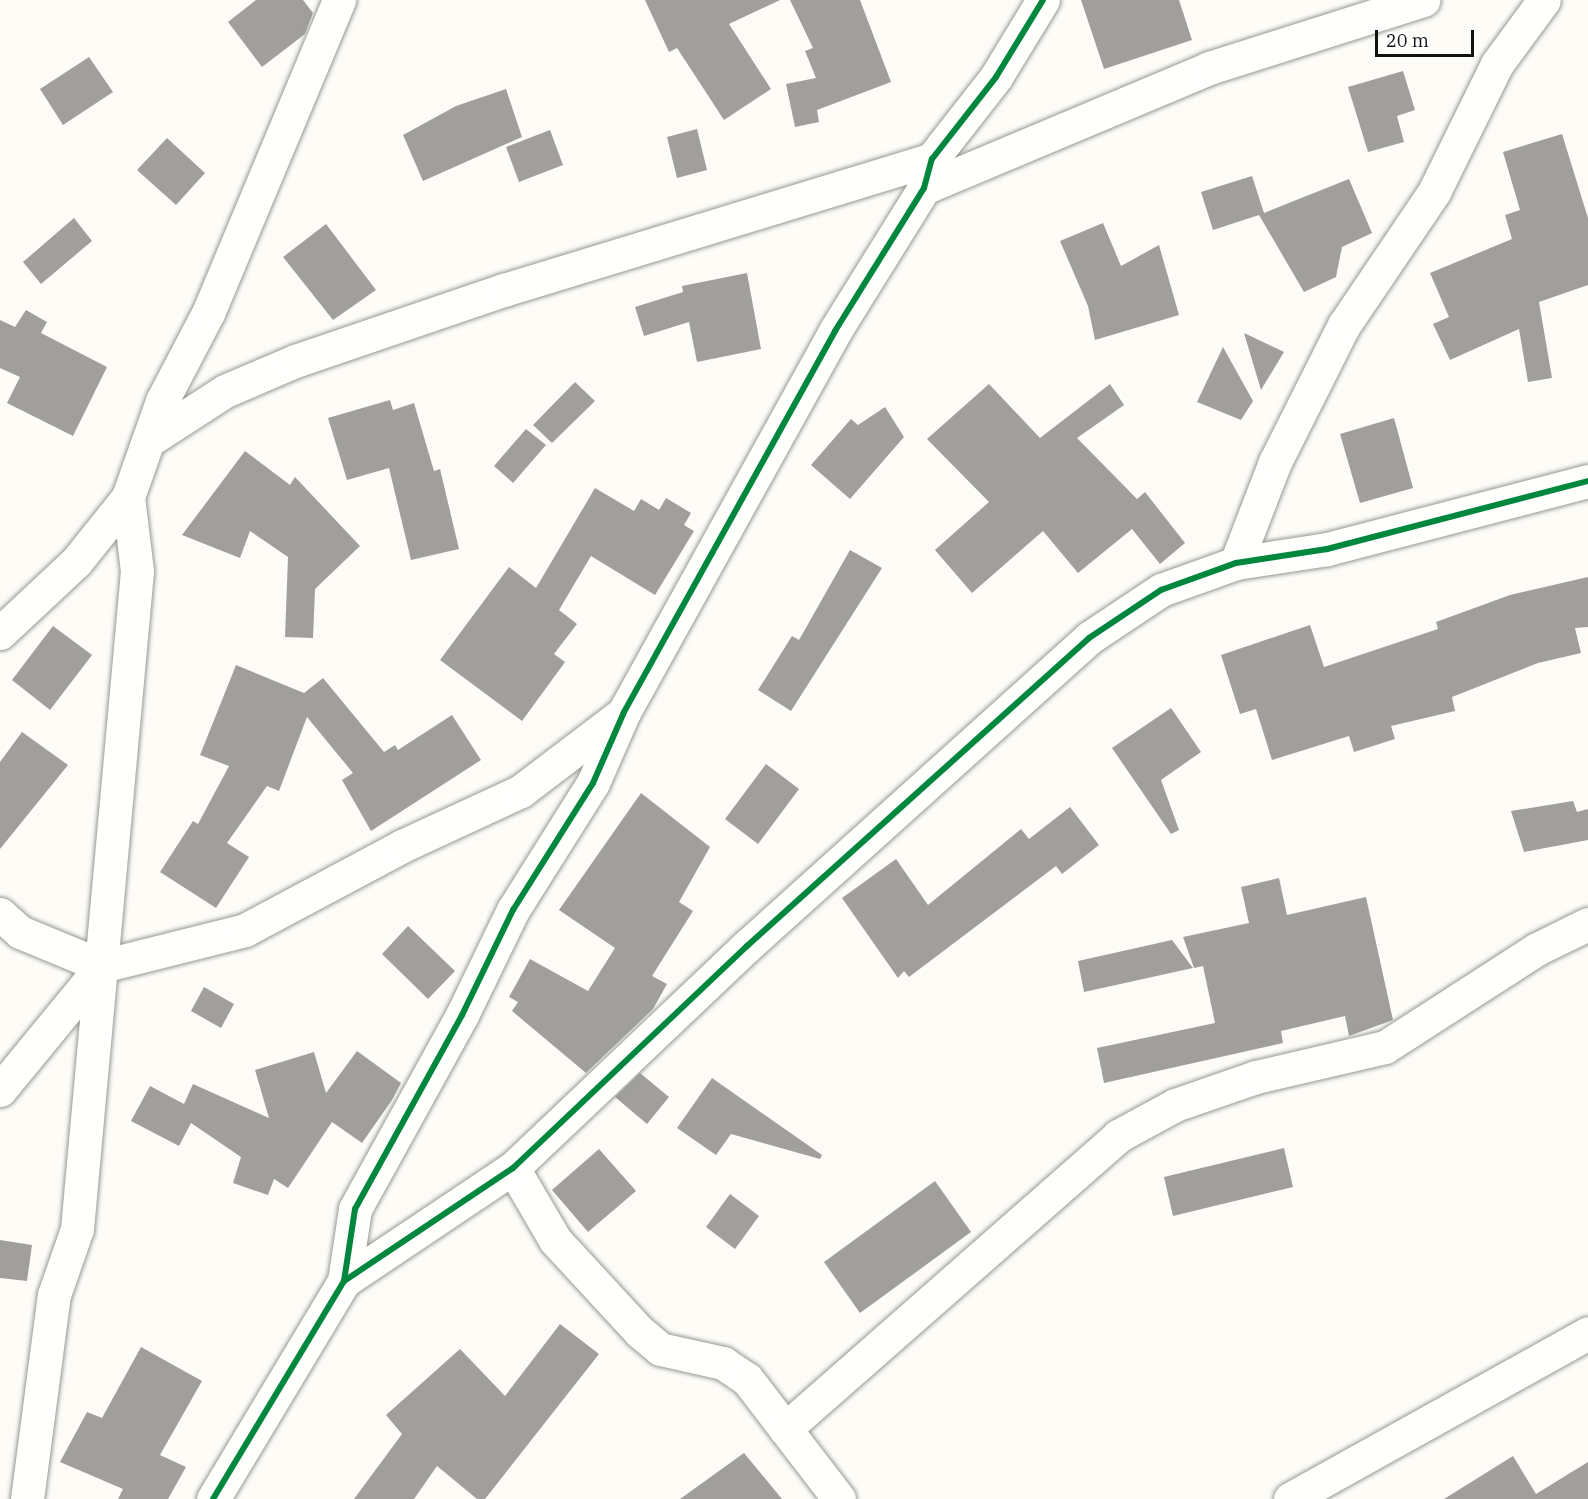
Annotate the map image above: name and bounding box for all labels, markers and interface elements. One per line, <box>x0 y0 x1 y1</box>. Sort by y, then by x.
scale bar <box>1378 18 1477 56</box>
text: 20 m <box>1386 29 1429 52</box>

